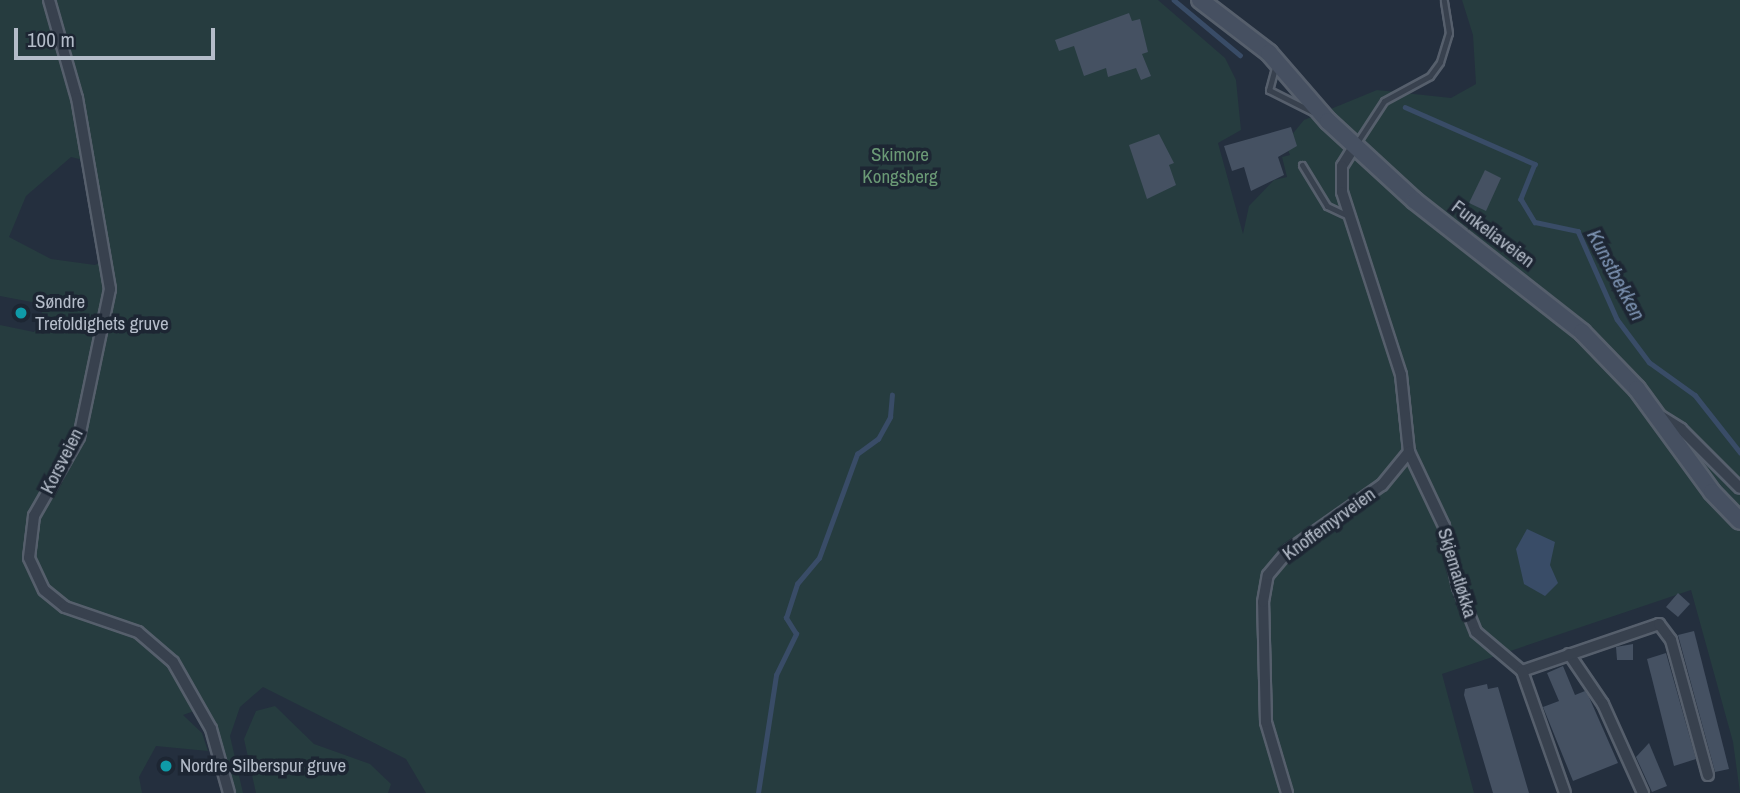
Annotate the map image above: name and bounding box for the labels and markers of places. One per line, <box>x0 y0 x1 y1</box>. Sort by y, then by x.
place label: Søndre Trefoldighets gruve <box>35 291 169 335</box>
marker: Søndre Trefoldighets gruve <box>13 305 29 321</box>
place label: Nordre Silberspur gruve <box>180 755 346 777</box>
marker: Nordre Silberspur gruve <box>158 758 174 774</box>

